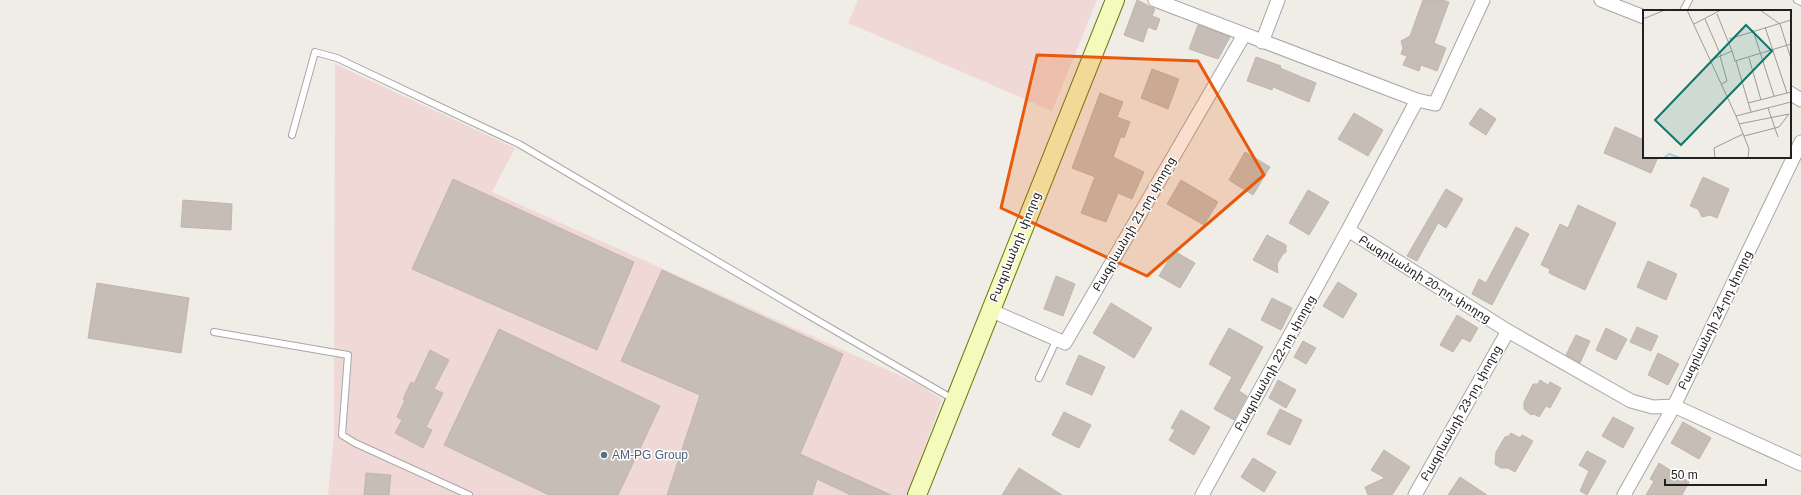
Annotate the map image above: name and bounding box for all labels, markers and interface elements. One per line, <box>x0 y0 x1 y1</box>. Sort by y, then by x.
inset map <box>1643 10 1791 158</box>
street label: Բագրևանդի 21-րդ փողոց <box>1090 154 1178 294</box>
street label: Բագրևանդի փողոց <box>986 190 1044 304</box>
street label: Բագրևանդի 20-րդ փողոց <box>1356 232 1494 326</box>
street label: Բագրևանդի 24-րդ փողոց <box>1675 248 1755 392</box>
street label: Բագրևանդի 22-րդ փողոց <box>1232 293 1318 433</box>
street label: Բագրևանդի 23-րդ փողոց <box>1418 343 1504 483</box>
place label: AM-PG Group <box>612 448 688 462</box>
marker: AM-PG Group <box>599 450 609 460</box>
scale bar <box>1665 461 1766 487</box>
text: 50 m <box>1671 468 1698 482</box>

